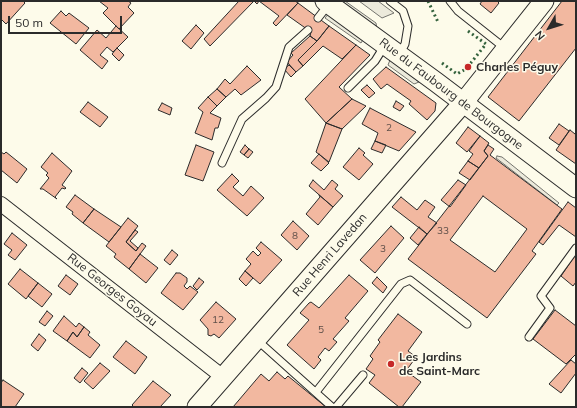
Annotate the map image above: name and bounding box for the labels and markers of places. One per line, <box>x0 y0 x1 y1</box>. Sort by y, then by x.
place label: Charles Péguy <box>476 60 558 74</box>
marker: Charles Péguy <box>463 62 473 72</box>
place label: Les Jardins de Saint-Marc <box>399 350 480 378</box>
marker: Les Jardins de Saint-Marc <box>386 359 396 369</box>

